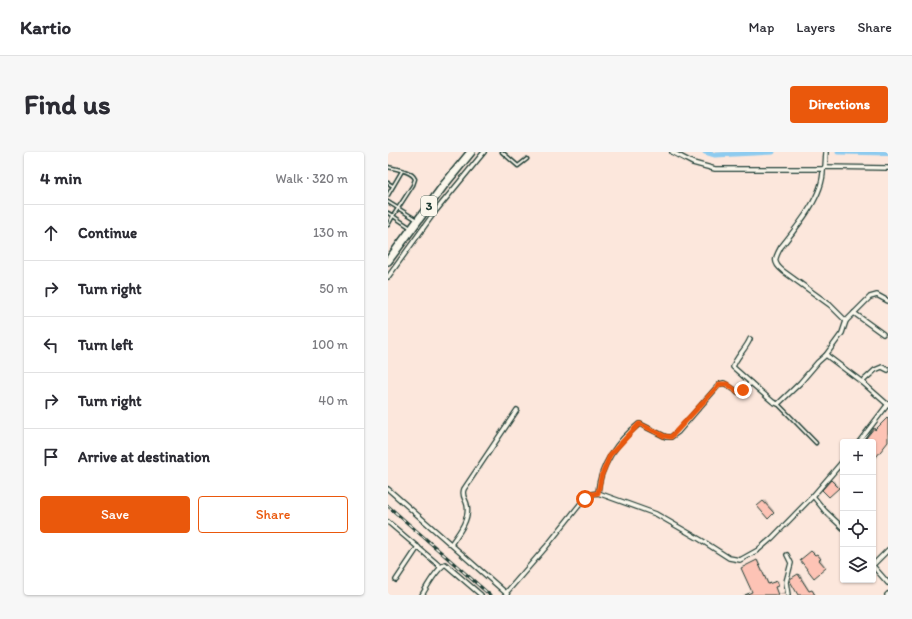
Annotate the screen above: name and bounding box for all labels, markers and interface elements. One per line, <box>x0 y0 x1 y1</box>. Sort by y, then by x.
text: Kartio <box>20 16 71 39</box>
text: Map <box>749 19 774 36</box>
text: Layers <box>796 19 835 36</box>
text: Share <box>857 19 892 36</box>
button: Directions <box>790 86 888 123</box>
text: Find us <box>24 87 111 121</box>
text: 4 min <box>40 168 82 188</box>
text: Walk · 320 m <box>276 171 348 186</box>
road number: 3 <box>421 196 437 216</box>
icon: ahead <box>40 222 62 244</box>
text: Continue <box>78 224 137 242</box>
text: 130 m <box>313 225 348 240</box>
icon: right <box>40 278 62 300</box>
text: Turn right <box>78 280 142 298</box>
text: 50 m <box>319 281 348 296</box>
icon: left <box>40 334 62 356</box>
text: Turn left <box>78 336 133 354</box>
text: 100 m <box>312 337 348 352</box>
route end <box>734 381 752 399</box>
icon: right <box>40 390 62 412</box>
text: Turn right <box>78 392 142 410</box>
text: 40 m <box>318 393 348 408</box>
map controls <box>840 439 876 583</box>
button: + <box>840 439 876 475</box>
icon: arrive <box>40 446 62 468</box>
text: Arrive at destination <box>78 448 210 466</box>
button: − <box>840 475 876 511</box>
route start <box>576 490 594 508</box>
button: Save <box>40 496 190 533</box>
button: Share <box>198 496 348 533</box>
button: locate <box>840 511 876 547</box>
button: layers <box>840 547 876 583</box>

